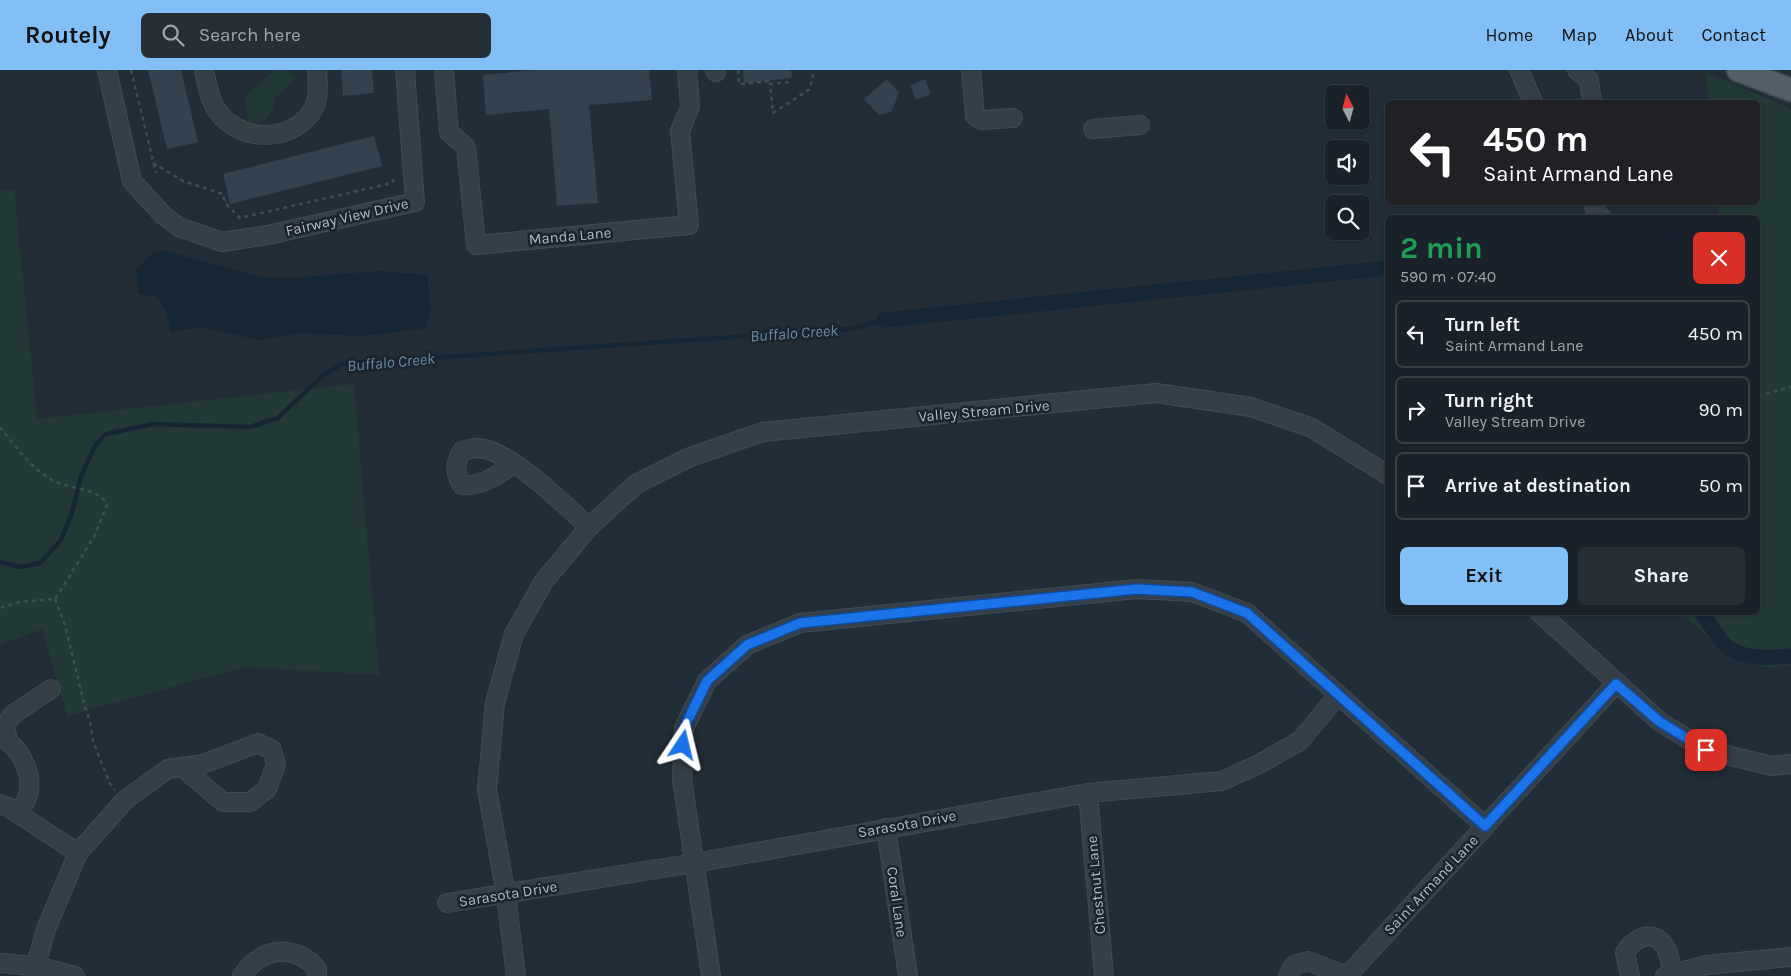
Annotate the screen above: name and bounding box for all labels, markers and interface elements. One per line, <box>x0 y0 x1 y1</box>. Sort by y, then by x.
search box <box>141 13 491 58</box>
text: Routely <box>25 21 111 49</box>
icon: search <box>159 21 187 49</box>
text: Search here <box>199 24 301 46</box>
text: Home <box>1485 24 1533 46</box>
text: Map <box>1561 24 1597 46</box>
text: About <box>1625 24 1674 46</box>
text: Contact <box>1702 24 1766 46</box>
north arrow <box>1325 85 1370 130</box>
map controls <box>1325 85 1370 240</box>
text: 450 m <box>1483 119 1588 160</box>
icon: left <box>1400 120 1465 185</box>
button: sound <box>1325 140 1370 185</box>
text: Saint Armand Lane <box>1483 161 1674 187</box>
street label: Fairway View Drive <box>284 194 410 240</box>
button: search <box>1325 195 1370 240</box>
street label: Manda Lane <box>528 223 612 249</box>
text: 2 min <box>1400 230 1483 266</box>
button: close <box>1693 232 1745 284</box>
text: 590 m · 07:40 <box>1400 267 1496 286</box>
text: Turn left <box>1445 314 1520 336</box>
water label: Buffalo Creek <box>749 320 840 346</box>
icon: left <box>1402 320 1430 348</box>
text: 450 m <box>1688 323 1743 345</box>
text: Saint Armand Lane <box>1445 336 1584 355</box>
water label: Buffalo Creek <box>346 349 437 375</box>
text: Turn right <box>1445 390 1534 412</box>
street label: Valley Stream Drive <box>918 396 1050 426</box>
icon: right <box>1402 396 1430 424</box>
text: 90 m <box>1698 399 1743 421</box>
text: Valley Stream Drive <box>1445 412 1585 431</box>
icon: arrive <box>1402 472 1430 500</box>
text: Arrive at destination <box>1445 475 1631 497</box>
text: 50 m <box>1699 475 1743 497</box>
button: Exit <box>1400 547 1568 605</box>
button: Share <box>1578 547 1745 605</box>
position arrow <box>656 718 708 770</box>
pin <box>1685 729 1727 771</box>
icon: arrive <box>1692 736 1720 764</box>
street label: Sarasota Drive <box>856 806 958 842</box>
street label: Saint Armand Lane <box>1380 831 1482 939</box>
street label: Chestnut Lane <box>1083 835 1109 935</box>
street label: Coral Lane <box>883 866 911 938</box>
street label: Sarasota Drive <box>457 877 559 911</box>

